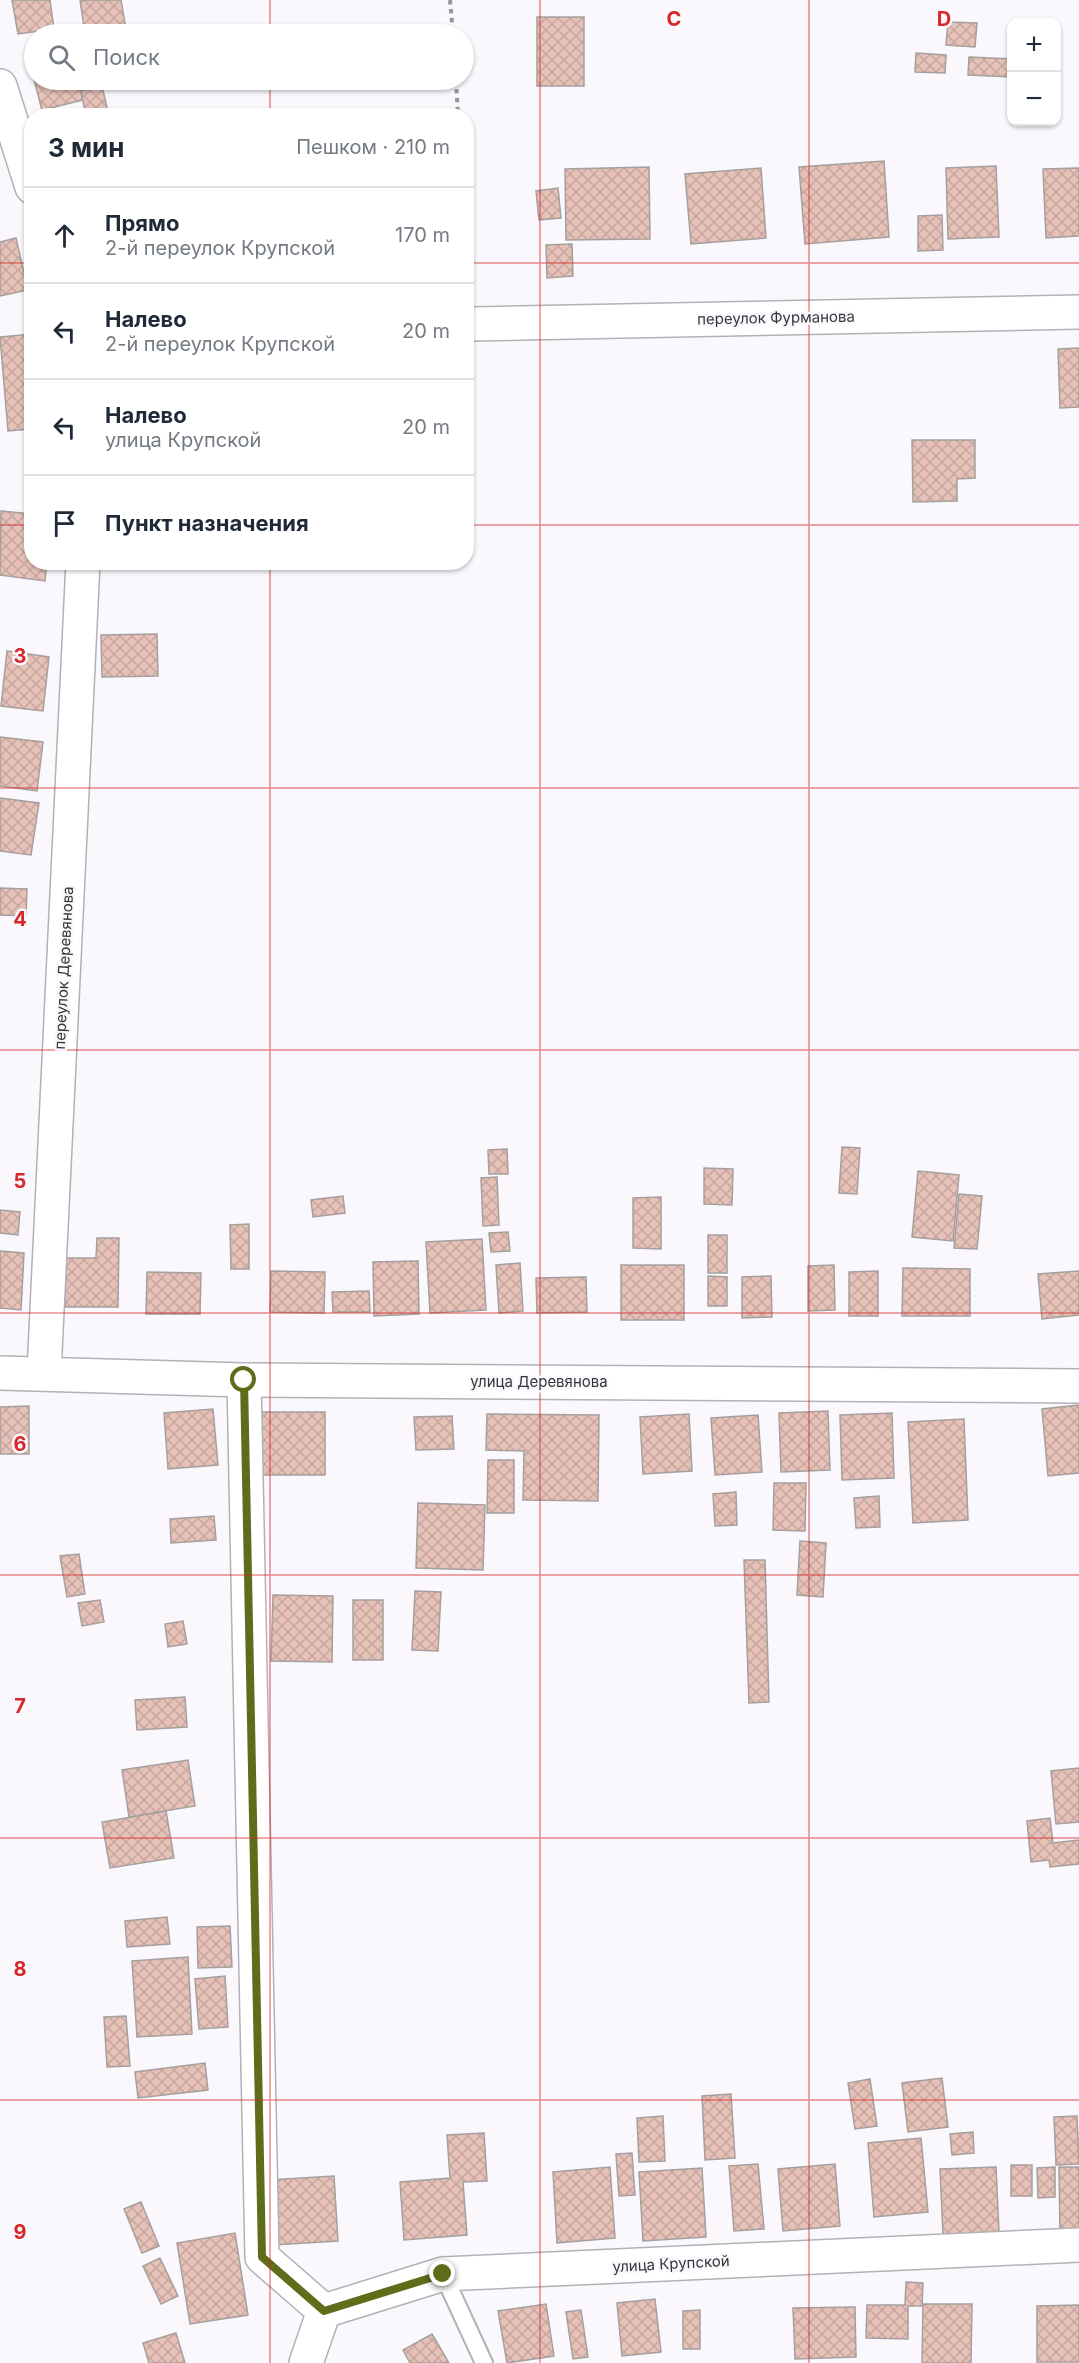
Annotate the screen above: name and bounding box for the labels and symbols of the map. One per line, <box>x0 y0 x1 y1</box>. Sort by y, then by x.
text: C <box>667 7 681 31</box>
text: D <box>937 7 951 31</box>
street label: переулок Фурманова <box>697 307 855 328</box>
text: 3 <box>14 644 26 668</box>
street label: переулок Деревянова <box>50 886 77 1050</box>
text: 4 <box>13 907 27 931</box>
text: 5 <box>14 1169 26 1193</box>
route start <box>230 1366 256 1392</box>
street label: улица Деревянова <box>470 1372 608 1391</box>
text: 6 <box>14 1432 27 1456</box>
text: 7 <box>14 1694 26 1718</box>
text: 8 <box>13 1957 27 1981</box>
text: 9 <box>14 2220 27 2244</box>
street label: улица Крупской <box>612 2251 730 2276</box>
route end <box>429 2260 455 2286</box>

